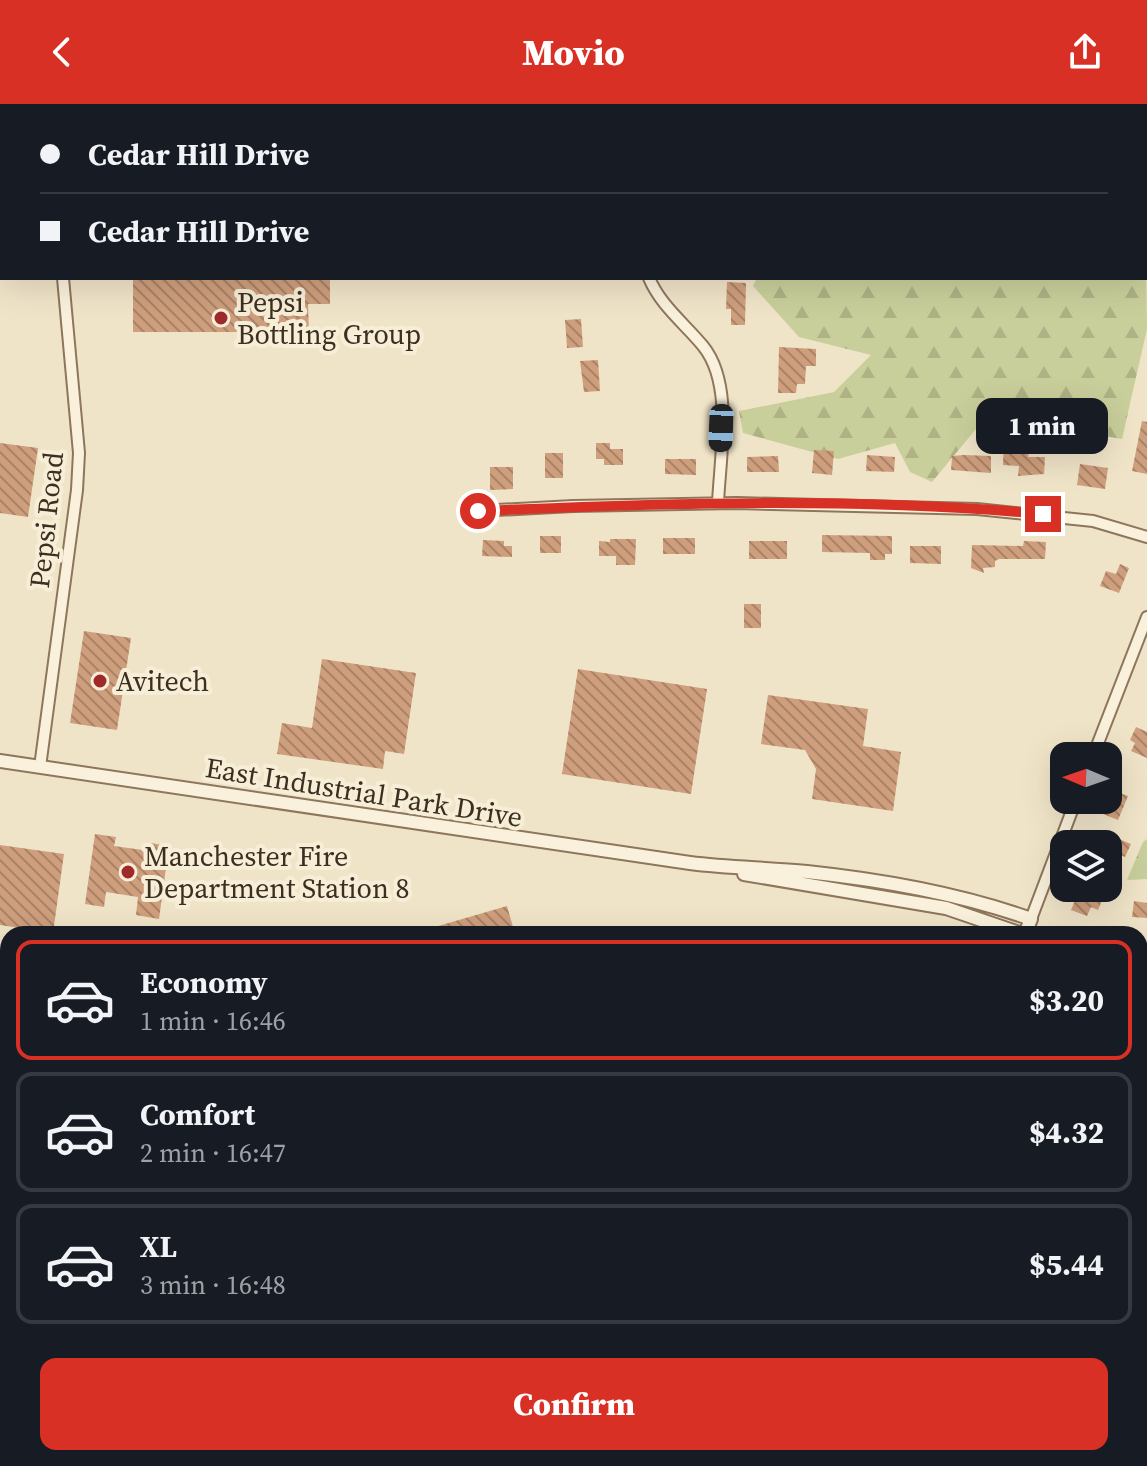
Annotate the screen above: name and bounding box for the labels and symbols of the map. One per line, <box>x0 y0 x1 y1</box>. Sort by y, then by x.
place label: Pepsi Bottling Group <box>237 283 421 353</box>
marker: Pepsi Bottling Group <box>212 309 230 327</box>
callout: 1 min <box>977 398 1109 454</box>
car <box>708 404 734 452</box>
street label: Pepsi Road <box>20 450 72 590</box>
route start <box>460 493 496 529</box>
route end <box>1025 496 1061 532</box>
place label: Avitech <box>116 662 209 700</box>
marker: Avitech <box>91 672 109 690</box>
north arrow <box>1050 742 1122 814</box>
street label: East Industrial Park Drive <box>203 748 525 836</box>
place label: Manchester Fire Department Station 8 <box>144 837 409 907</box>
marker: Manchester Fire Department Station 8 <box>119 863 137 881</box>

